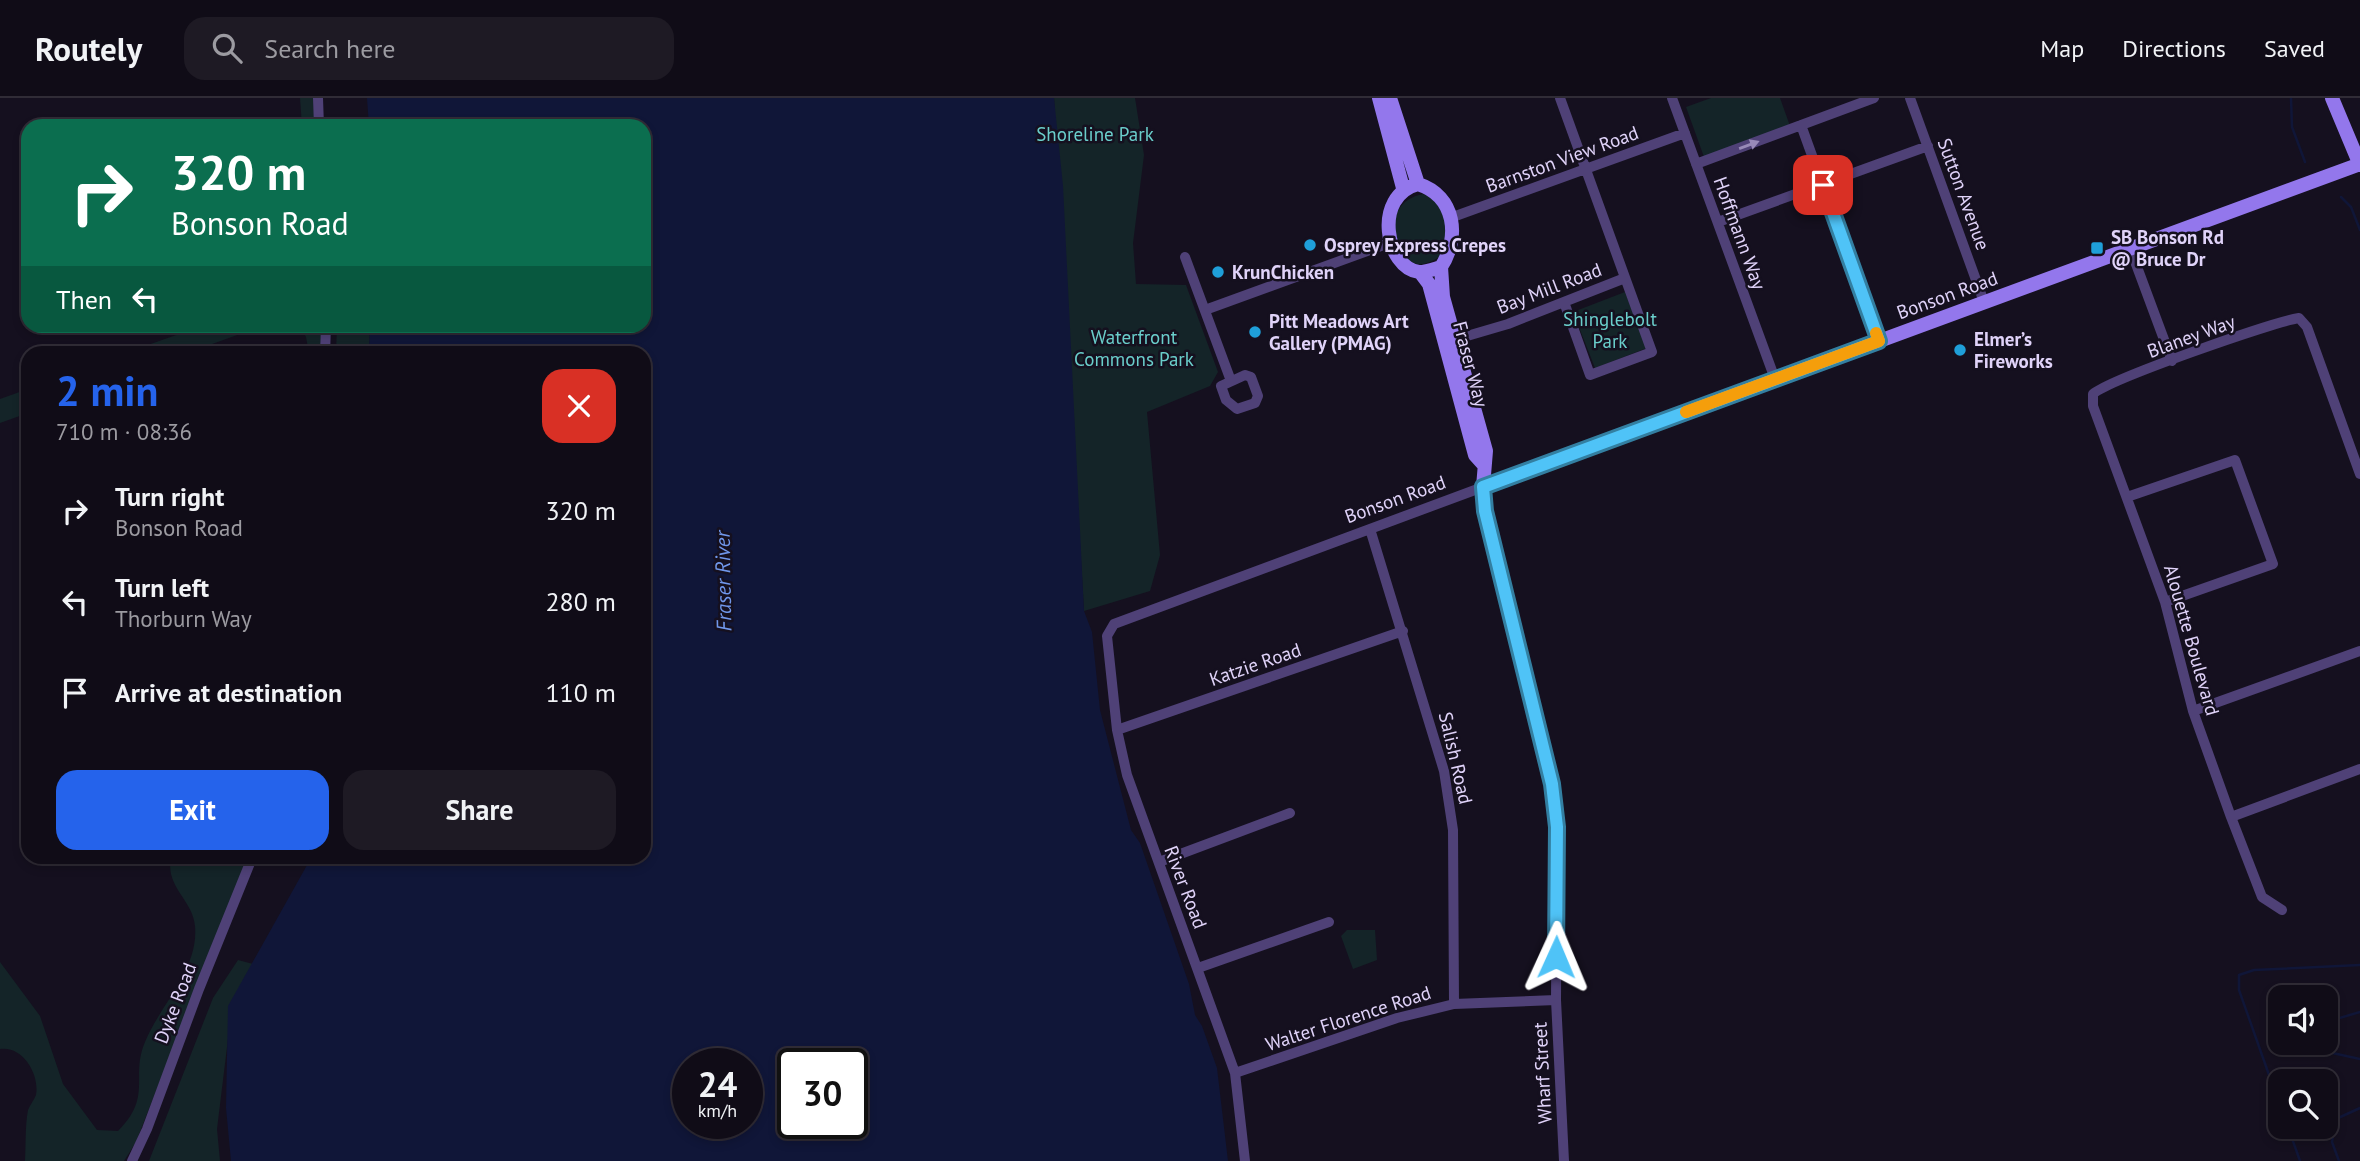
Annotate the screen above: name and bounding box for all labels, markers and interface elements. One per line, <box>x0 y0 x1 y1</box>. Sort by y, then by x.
search box <box>184 17 674 80</box>
text: Routely <box>35 27 142 70</box>
icon: search <box>208 29 246 67</box>
text: Search here <box>264 32 395 65</box>
text: Map <box>2040 33 2084 64</box>
text: Directions <box>2122 33 2226 64</box>
text: Saved <box>2264 33 2325 64</box>
street label: Barnston View Road <box>1482 120 1642 198</box>
park label: Shoreline Park <box>1036 122 1154 146</box>
street label: Sutton Avenue <box>1933 135 1995 253</box>
one-way arrow <box>1738 139 1759 150</box>
text: 320 m <box>171 140 306 204</box>
icon: right <box>56 147 147 238</box>
pin <box>1793 155 1853 215</box>
icon: arrive <box>1804 166 1842 204</box>
street label: Hoffmann Way <box>1708 173 1772 293</box>
text: Bonson Road <box>171 202 349 244</box>
place label: SB Bonson Rd @ Bruce Dr <box>2111 225 2224 271</box>
place label: Osprey Express Crepes <box>1324 233 1506 257</box>
marker: Osprey Express Crepes <box>1302 237 1318 253</box>
marker: SB Bonson Rd @ Bruce Dr <box>2089 240 2105 256</box>
street label: Bay Mill Road <box>1493 257 1605 319</box>
place label: KrunChicken <box>1232 260 1334 284</box>
marker: KrunChicken <box>1210 264 1226 280</box>
street label: Bonson Road <box>1893 266 2001 324</box>
icon: left <box>126 280 164 318</box>
text: Then <box>56 283 112 316</box>
park label: Shinglebolt Park <box>1563 307 1657 353</box>
place label: Pitt Meadows Art Gallery (PMAG) <box>1269 309 1409 355</box>
street label: Blaney Way <box>2144 309 2238 363</box>
street label: Fraser Way <box>1448 319 1494 410</box>
marker: Pitt Meadows Art Gallery (PMAG) <box>1247 324 1263 340</box>
park label: Waterfront Commons Park <box>1074 325 1194 371</box>
place label: Elmer’s Fireworks <box>1974 327 2053 373</box>
marker: Elmer’s Fireworks <box>1952 342 1968 358</box>
text: 2 min <box>56 363 158 418</box>
button: close <box>542 369 616 443</box>
text: 710 m · 08:36 <box>56 417 192 446</box>
street label: Bonson Road <box>1341 470 1449 528</box>
text: Turn right <box>115 480 224 513</box>
icon: right <box>56 492 94 530</box>
text: 320 m <box>545 494 616 527</box>
text: Bonson Road <box>115 513 243 542</box>
water label: Fraser River <box>709 528 737 632</box>
street label: Alouette Boulevard <box>2159 562 2225 718</box>
text: Turn left <box>115 571 209 604</box>
icon: left <box>56 583 94 621</box>
text: 280 m <box>545 585 616 618</box>
text: Thorburn Way <box>115 604 252 633</box>
street label: Katzie Road <box>1206 637 1304 691</box>
icon: arrive <box>56 674 94 712</box>
text: Arrive at destination <box>115 676 342 709</box>
text: 110 m <box>545 676 616 709</box>
street label: Salish Road <box>1434 710 1478 806</box>
button: Exit <box>56 770 329 850</box>
button: Share <box>343 770 616 850</box>
street label: River Road <box>1159 842 1213 932</box>
position arrow <box>1519 920 1593 994</box>
street label: Dyke Road <box>149 959 201 1047</box>
street label: Walter Florence Road <box>1262 980 1434 1056</box>
map controls <box>2268 985 2338 1139</box>
button: sound <box>2268 985 2338 1055</box>
street label: Wharf Street <box>1527 1021 1557 1124</box>
speed limit sign: 30 <box>777 1048 868 1139</box>
text: 24 <box>698 1061 737 1107</box>
button: search <box>2268 1069 2338 1139</box>
text: km/h <box>698 1099 737 1122</box>

